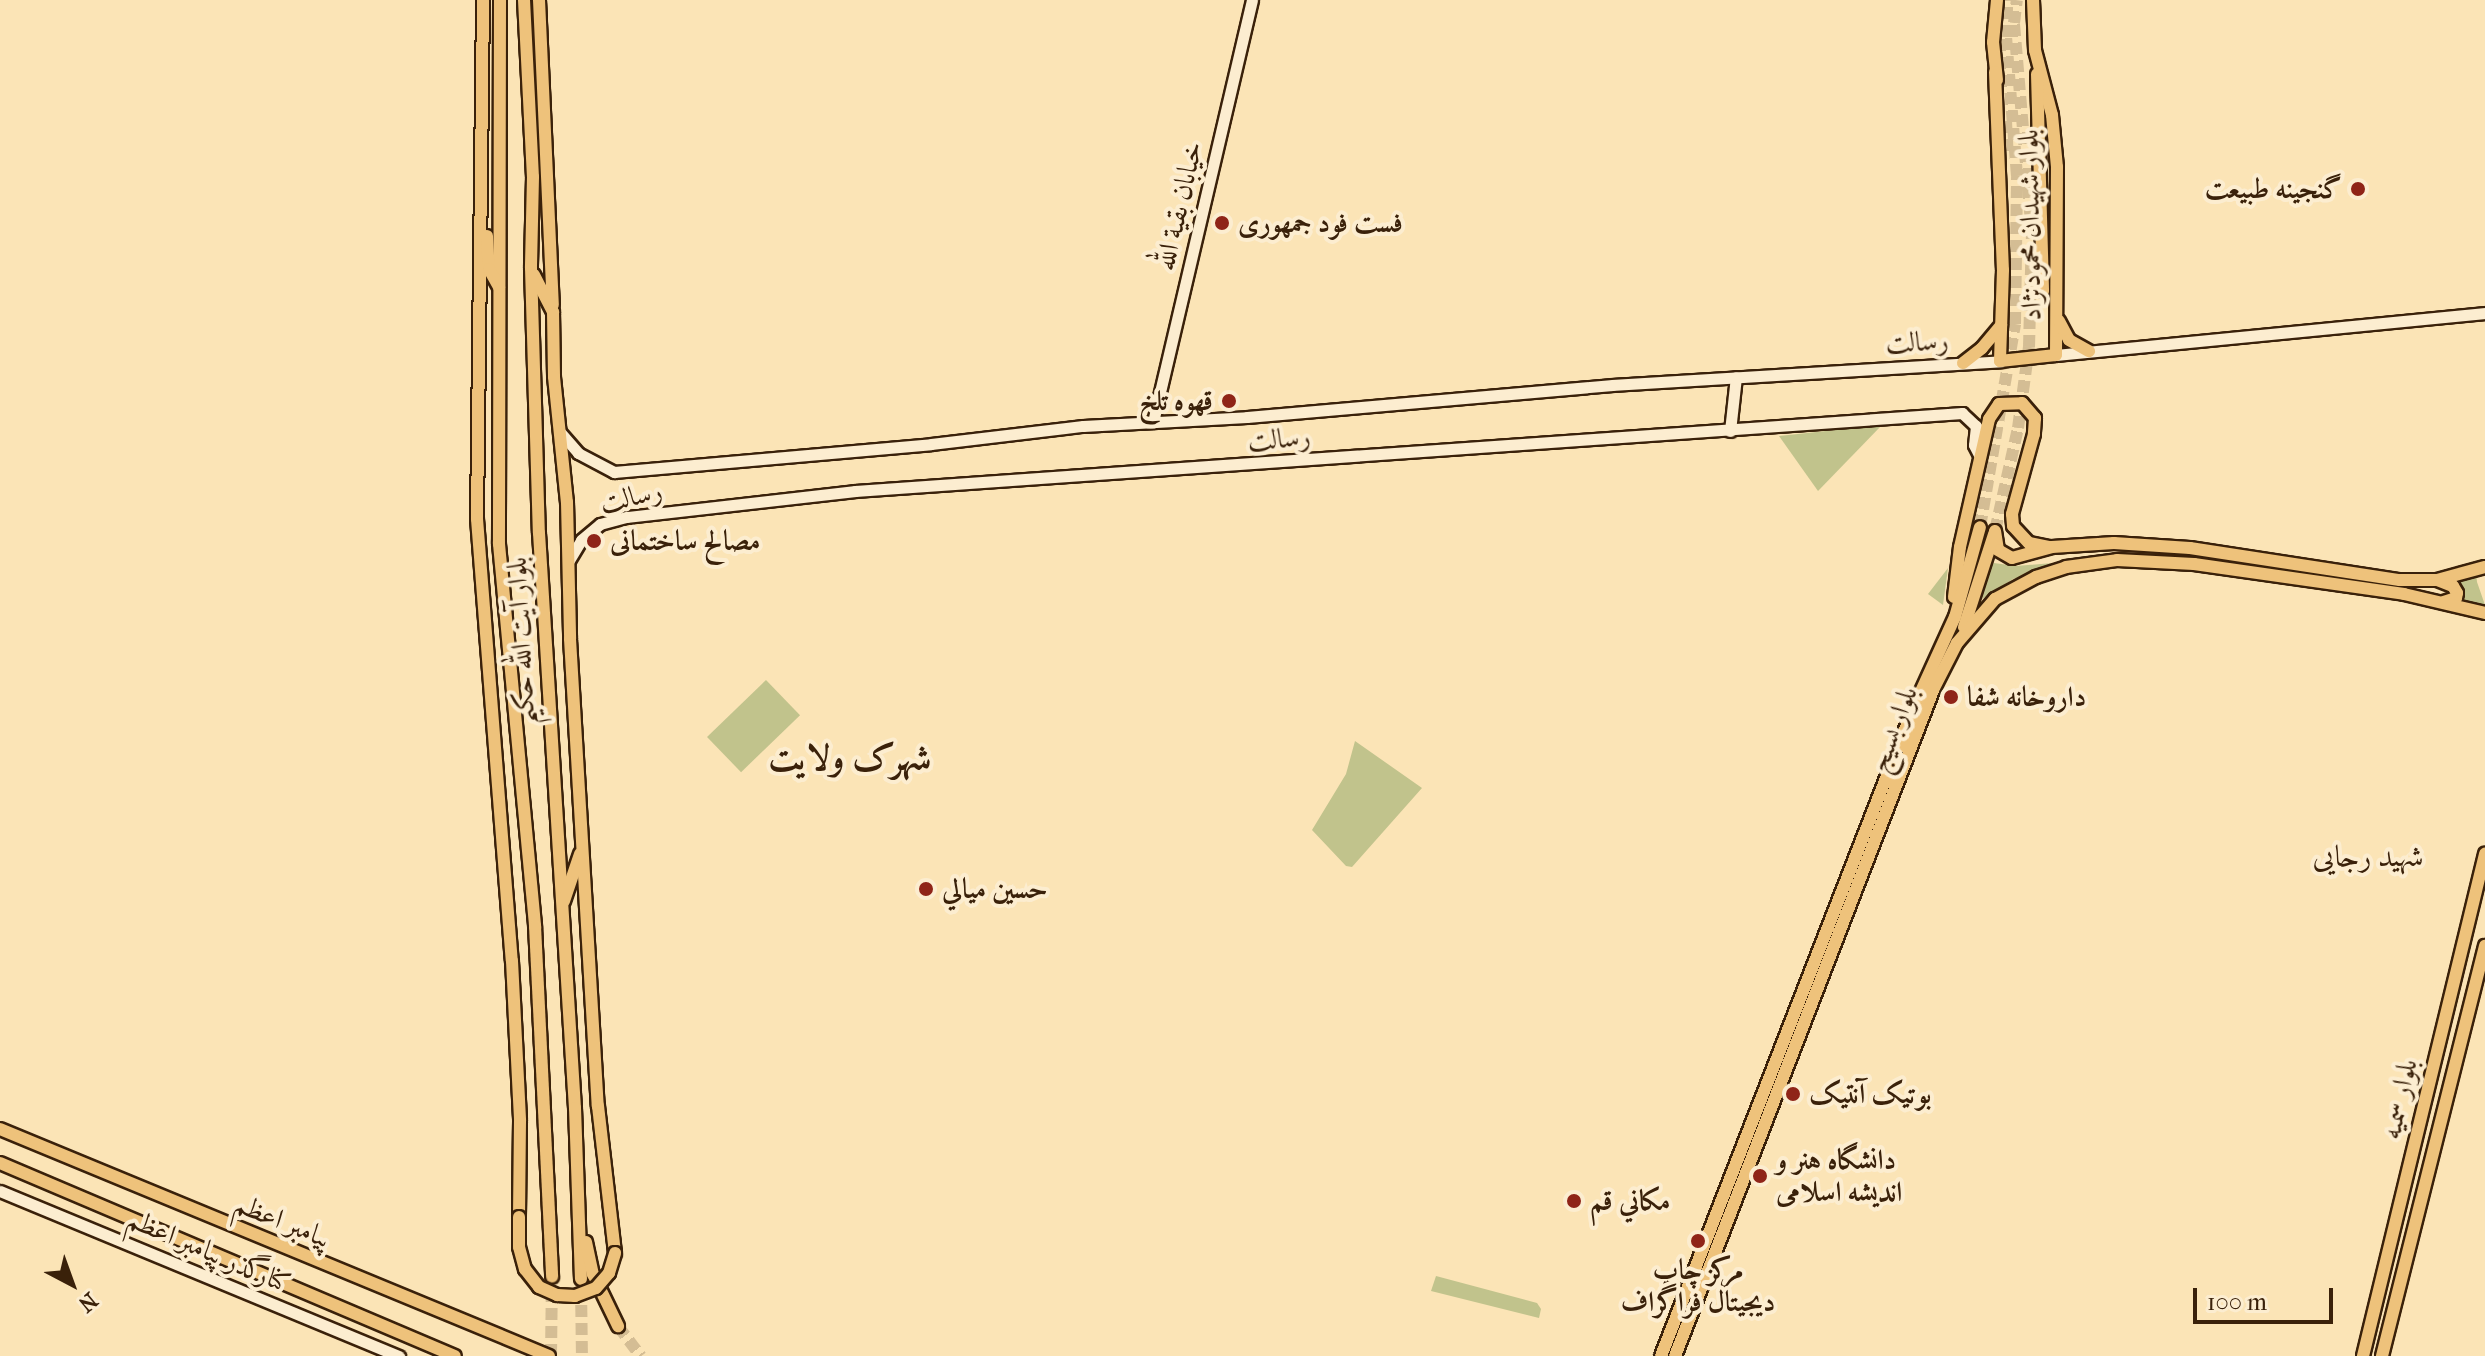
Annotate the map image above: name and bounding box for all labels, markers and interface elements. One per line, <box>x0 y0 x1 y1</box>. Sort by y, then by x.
street label: بلوار شهیدان محمودنژاد <box>2012 129 2048 321</box>
street label: خیابان بقیة الله <box>1148 138 1210 274</box>
place label: گنجینه طبیعت <box>2205 172 2342 206</box>
marker: گنجینه طبیعت <box>2349 180 2367 198</box>
place label: فست فود جمهوری <box>1238 206 1403 240</box>
marker: فست فود جمهوری <box>1213 214 1231 232</box>
street label: رسالت <box>1885 324 1949 360</box>
place label: قهوه تلخ <box>1139 384 1213 418</box>
marker: قهوه تلخ <box>1220 392 1238 410</box>
street label: رسالت <box>1246 420 1312 458</box>
street label: رسالت <box>596 474 666 520</box>
place label: مصالح ساختمانی <box>610 524 760 558</box>
marker: مصالح ساختمانی <box>585 532 603 550</box>
street label: بلوار آیت الله حکیم <box>500 556 542 726</box>
place label: داروخانه شفا <box>1967 680 2086 714</box>
street label: بلوار بسیج <box>1861 681 1925 777</box>
marker: داروخانه شفا <box>1942 688 1960 706</box>
district label: شهرک ولایت <box>769 736 931 780</box>
district label: شهید رجایی <box>2312 839 2424 875</box>
place label: حسين ميالي <box>942 872 1048 906</box>
marker: حسين ميالي <box>917 880 935 898</box>
street label: بلوار سمیه <box>2373 1055 2425 1143</box>
place label: بوتیک آنتیک <box>1809 1077 1932 1111</box>
marker: بوتیک آنتیک <box>1784 1085 1802 1103</box>
place label: دانشگاه هنر و اندیشه اسلامی <box>1776 1143 1902 1209</box>
marker: دانشگاه هنر و اندیشه اسلامی <box>1751 1167 1769 1185</box>
place label: مكاني قم <box>1590 1184 1670 1218</box>
street label: پیامبر اعظم <box>230 1186 336 1256</box>
marker: مكاني قم <box>1565 1192 1583 1210</box>
street label: کنارگذر پیامبر اعظم <box>123 1202 295 1300</box>
marker: مرکز چاپ دیجیتال فراگراف <box>1689 1232 1707 1250</box>
north arrow <box>32 1244 112 1324</box>
place label: مرکز چاپ دیجیتال فراگراف <box>1621 1253 1775 1319</box>
scale bar <box>2197 1272 2337 1322</box>
text: N <box>73 1287 103 1317</box>
text: 100 m <box>2207 1288 2267 1316</box>

